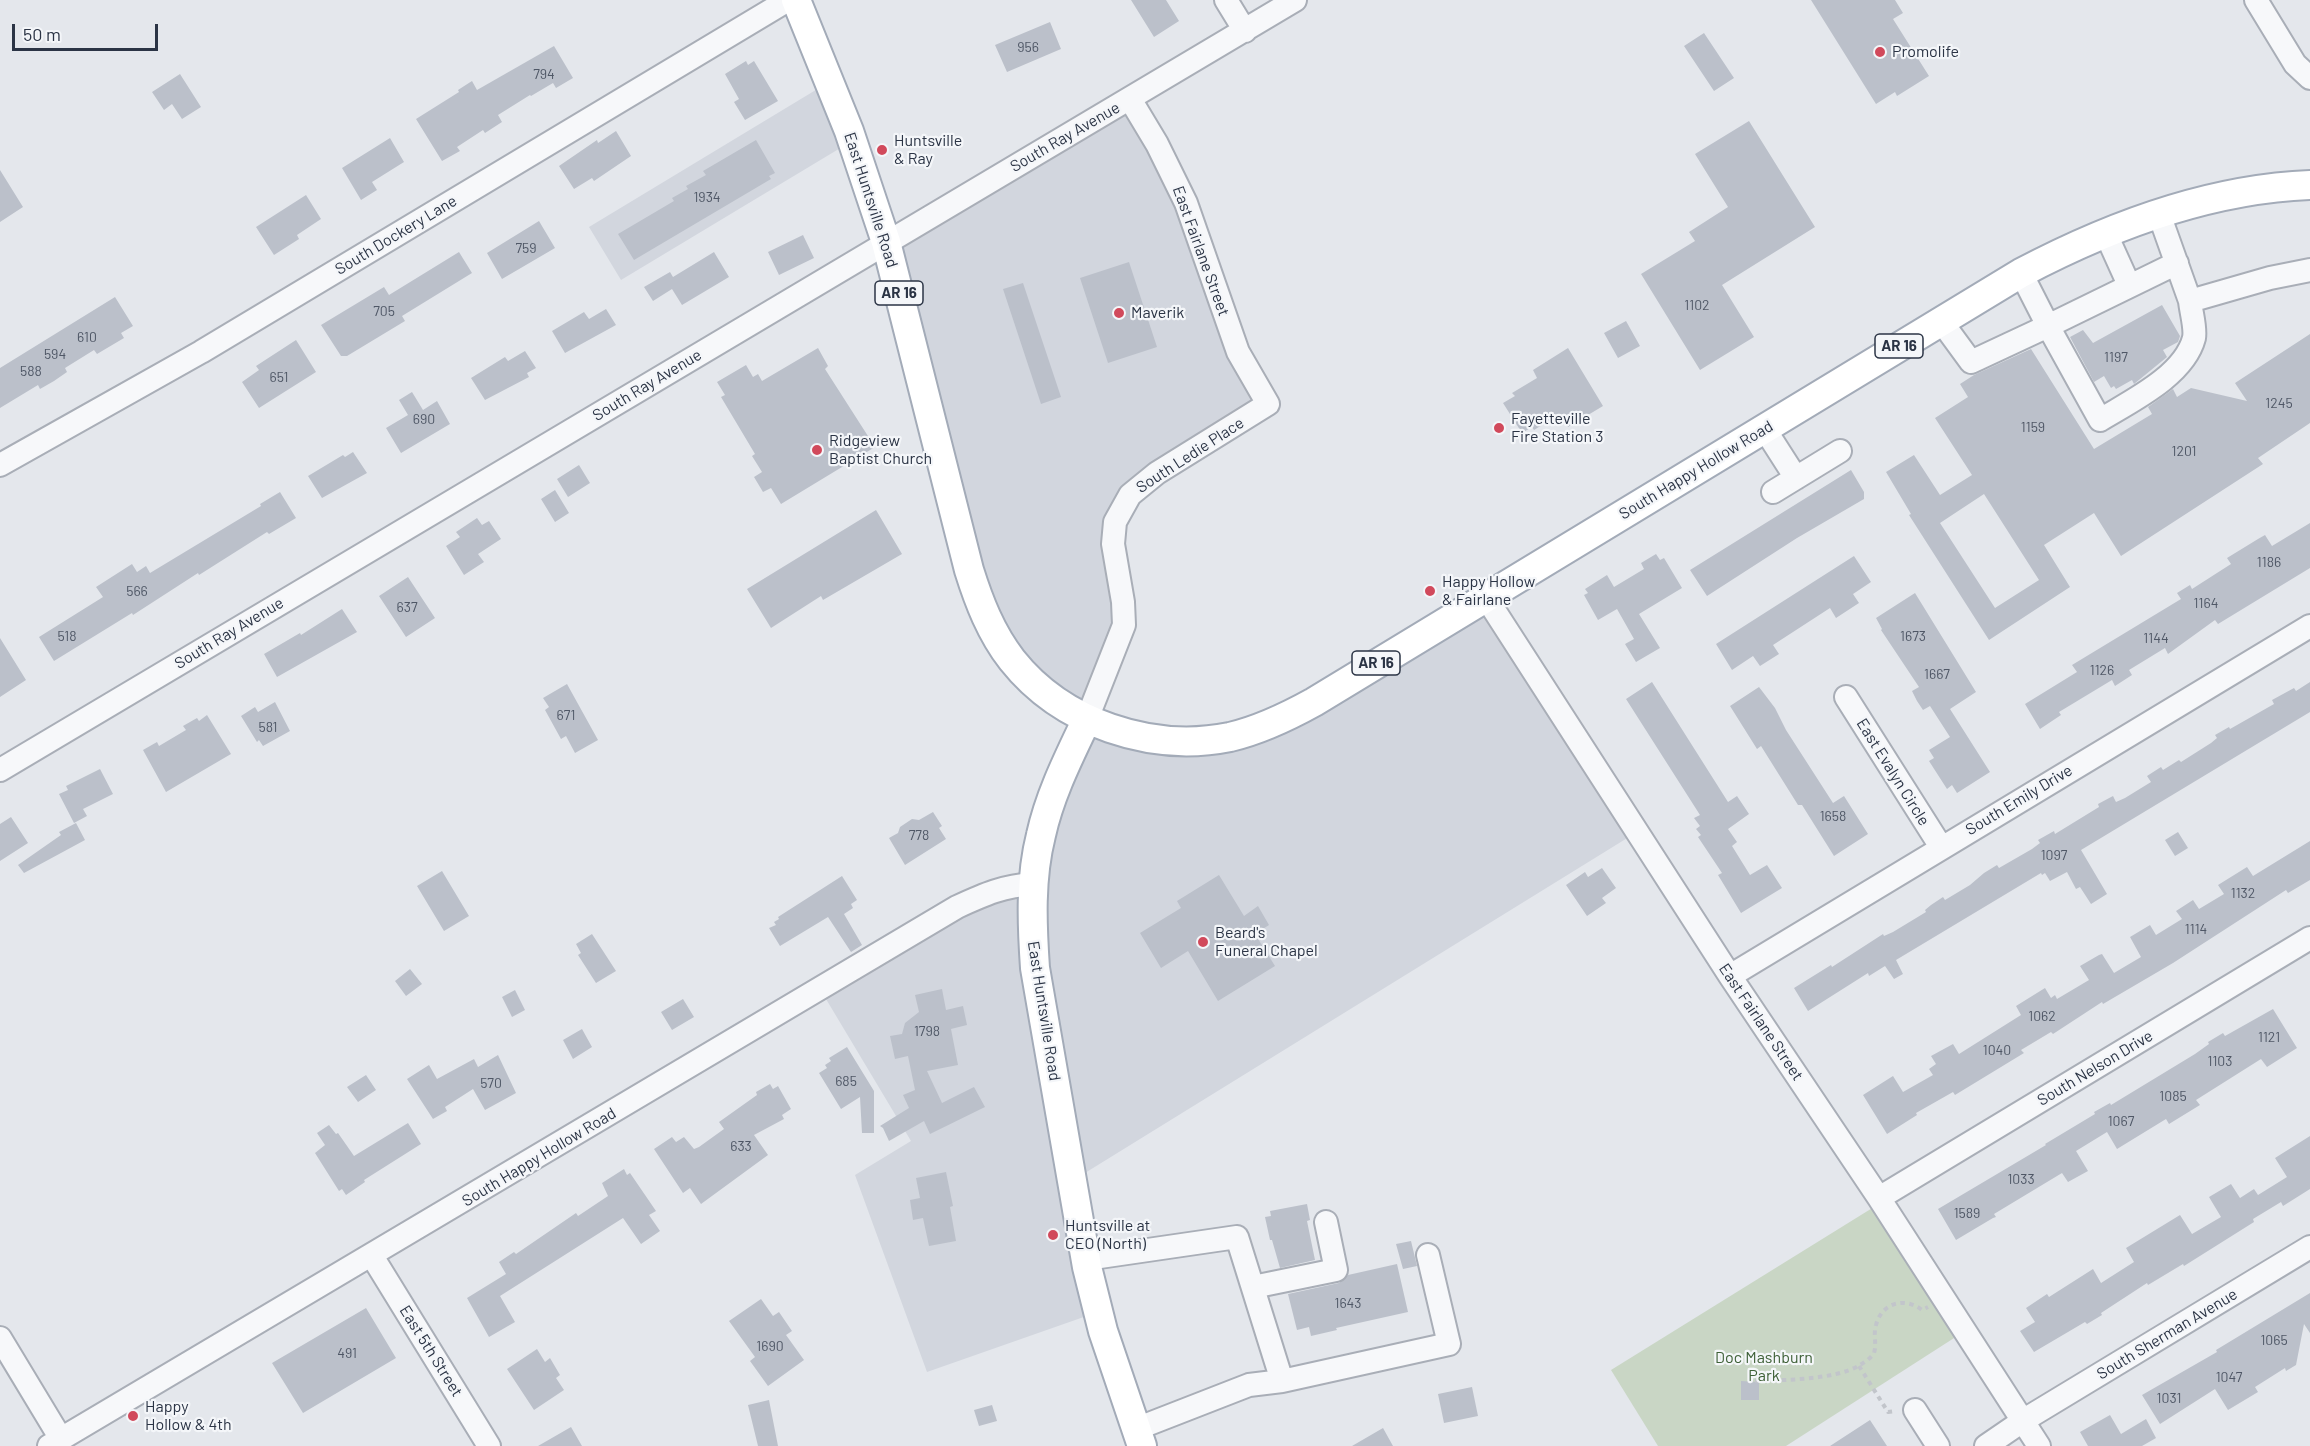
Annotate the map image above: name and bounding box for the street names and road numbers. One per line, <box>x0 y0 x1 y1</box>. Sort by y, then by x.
street label: South Ray Avenue <box>1007 98 1123 176</box>
street label: East Huntsville Road <box>840 130 902 270</box>
street label: East Fairlane Street <box>1169 183 1233 319</box>
street label: South Dockery Lane <box>332 191 460 279</box>
road number: AR 16 <box>875 281 923 305</box>
road number: AR 16 <box>1875 334 1923 358</box>
street label: South Ray Avenue <box>589 345 705 425</box>
street label: South Ledie Place <box>1133 413 1247 497</box>
street label: South Happy Hollow Road <box>1616 416 1776 524</box>
street label: South Ray Avenue <box>171 593 287 673</box>
road number: AR 16 <box>1352 651 1400 675</box>
street label: East Evalyn Circle <box>1852 715 1934 829</box>
street label: South Emily Drive <box>1962 761 2076 839</box>
street label: East Huntsville Road <box>1023 940 1065 1082</box>
street label: East Fairlane Street <box>1715 960 1807 1084</box>
street label: South Nelson Drive <box>2034 1026 2156 1110</box>
street label: South Happy Hollow Road <box>459 1103 619 1211</box>
street label: South Sherman Avenue <box>2093 1284 2241 1384</box>
street label: East 5th Street <box>395 1302 467 1400</box>

